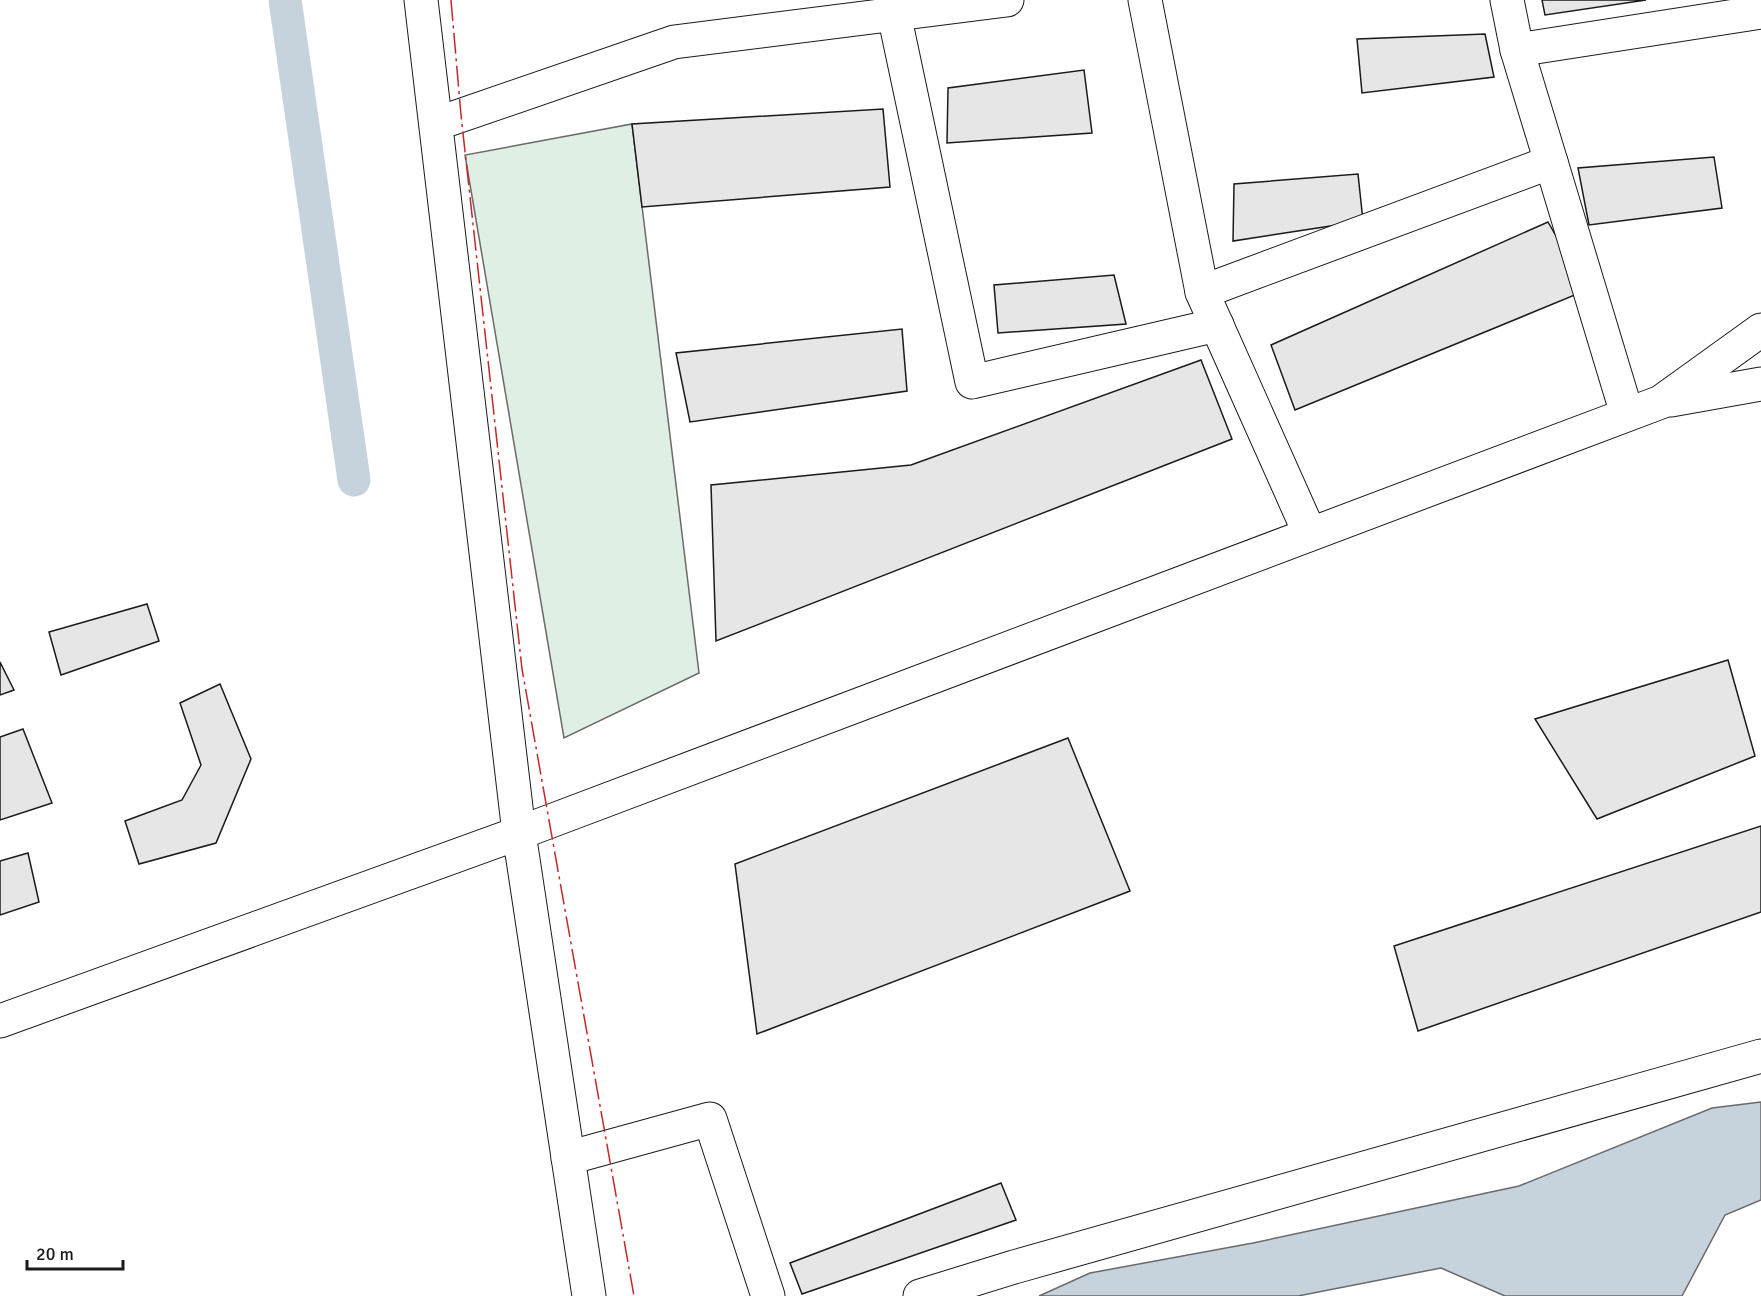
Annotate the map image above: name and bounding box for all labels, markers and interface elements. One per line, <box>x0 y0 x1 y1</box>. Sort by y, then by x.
scale bar <box>27 1233 123 1271</box>
text: 20 m <box>36 1243 74 1265</box>

